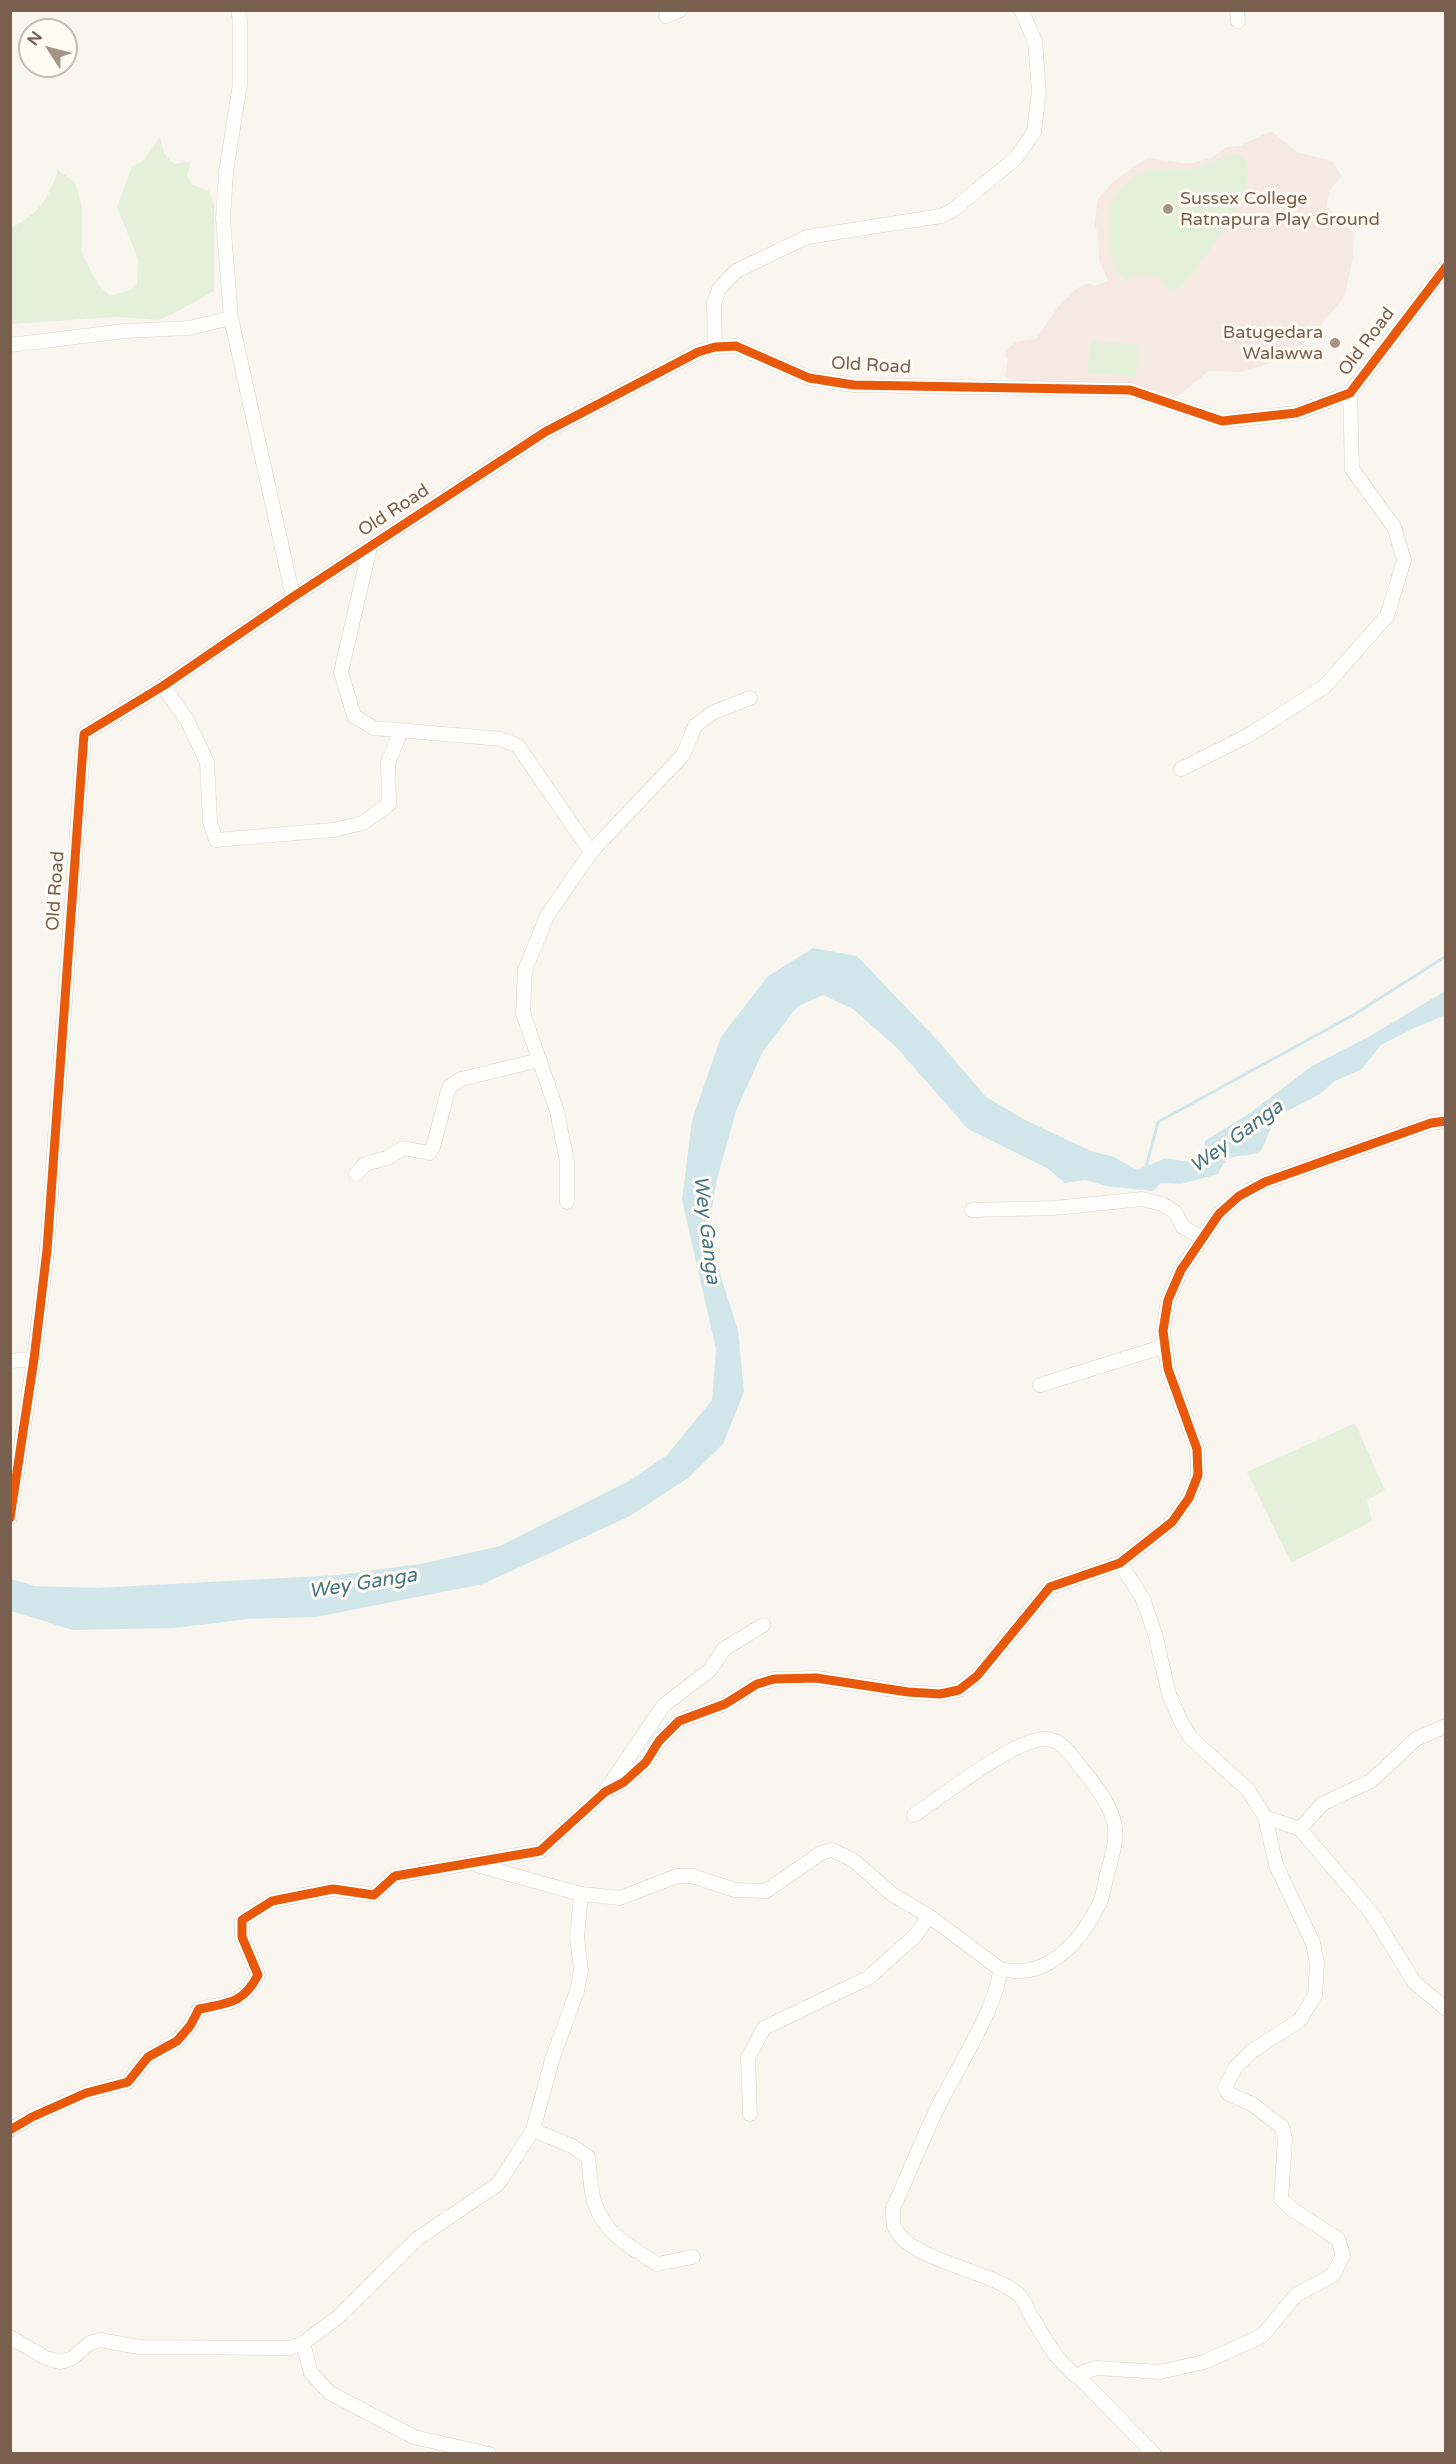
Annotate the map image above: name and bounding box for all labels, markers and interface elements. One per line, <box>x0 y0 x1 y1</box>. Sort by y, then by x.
north arrow <box>18 18 78 78</box>
text: N <box>23 28 47 50</box>
place label: Sussex College Ratnapura Play Ground <box>1180 188 1380 230</box>
marker: Sussex College Ratnapura Play Ground <box>1161 202 1175 216</box>
street label: Old Road <box>1334 303 1400 381</box>
place label: Batugedara Walawwa <box>1223 322 1323 364</box>
marker: Batugedara Walawwa <box>1328 336 1342 350</box>
street label: Old Road <box>830 353 912 379</box>
street label: Old Road <box>354 480 434 542</box>
street label: Old Road <box>42 850 70 932</box>
water label: Wey Ganga <box>1186 1095 1288 1179</box>
water label: Wey Ganga <box>687 1174 725 1286</box>
water label: Wey Ganga <box>307 1564 419 1604</box>

